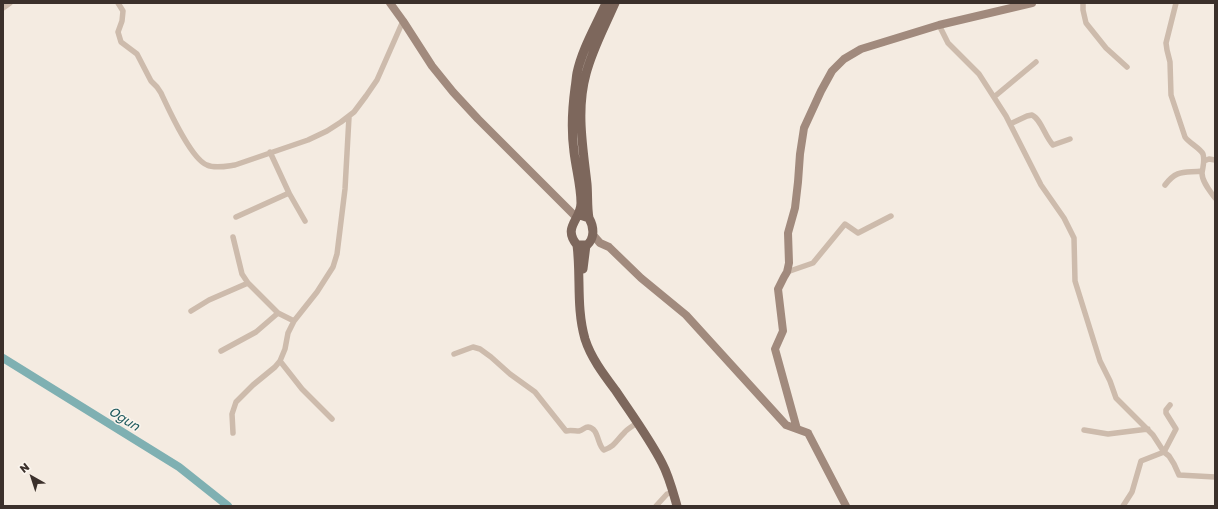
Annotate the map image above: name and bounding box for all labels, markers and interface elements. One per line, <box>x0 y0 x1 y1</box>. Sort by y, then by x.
water label: Ogun <box>106 404 142 434</box>
north arrow <box>12 457 52 497</box>
text: N <box>17 460 31 475</box>

